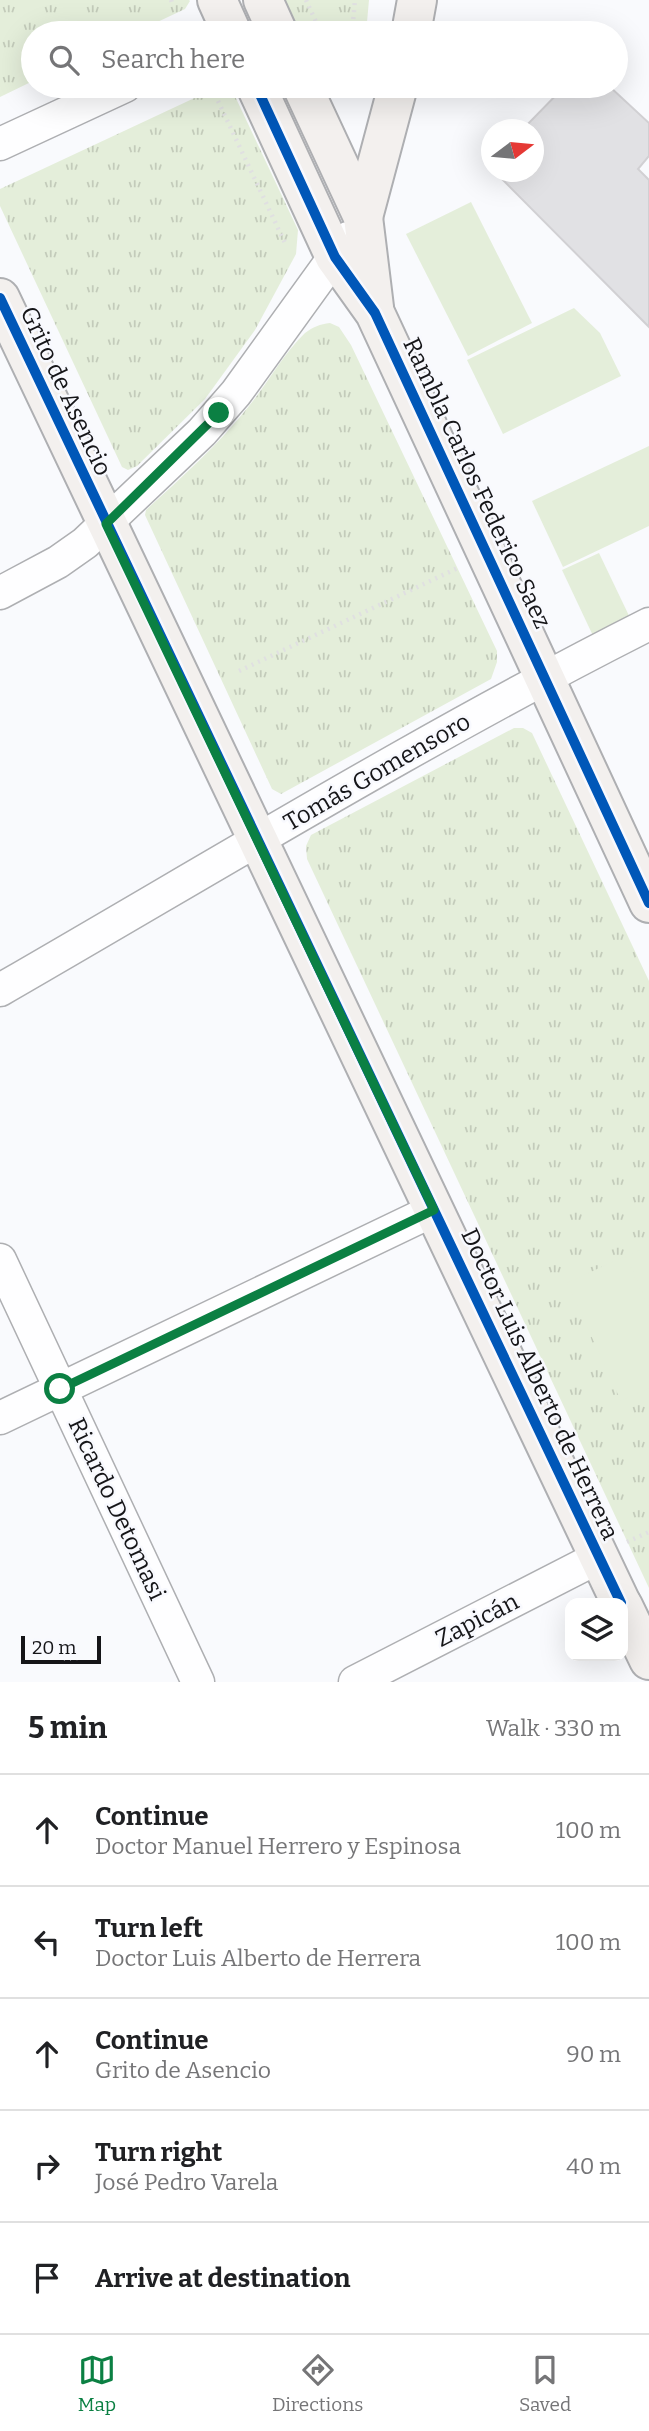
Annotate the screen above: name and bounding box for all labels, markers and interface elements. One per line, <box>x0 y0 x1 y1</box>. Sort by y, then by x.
search box <box>21 21 628 98</box>
icon: search <box>45 41 83 79</box>
text: Search here <box>101 44 245 75</box>
north arrow <box>481 119 544 182</box>
street label: Grito de Asencio <box>15 302 117 480</box>
street label: Rambla Carlos Federico Saez <box>397 333 557 633</box>
route end <box>203 397 234 428</box>
street label: Tomás Gomensoro <box>279 707 475 837</box>
street label: Doctor Luis Alberto de Herrera <box>455 1224 625 1544</box>
route start <box>44 1373 75 1404</box>
street label: Ricardo Detomasi <box>63 1414 171 1604</box>
street label: Zapicán <box>431 1587 523 1653</box>
map controls <box>565 1598 628 1661</box>
button: layers <box>565 1598 628 1661</box>
scale bar <box>21 1633 102 1665</box>
text: 20 m <box>32 1636 76 1659</box>
text: 5 min <box>28 1710 107 1746</box>
text: Walk · 330 m <box>486 1714 621 1742</box>
text: Continue <box>95 1801 209 1832</box>
icon: ahead <box>28 1811 66 1849</box>
text: 100 m <box>556 1816 621 1844</box>
text: Doctor Manuel Herrero y Espinosa <box>95 1832 461 1860</box>
text: Turn left <box>95 1913 203 1944</box>
icon: left <box>28 1923 66 1961</box>
text: 100 m <box>556 1928 621 1956</box>
text: Doctor Luis Alberto de Herrera <box>95 1944 421 1972</box>
text: Continue <box>95 2025 209 2056</box>
icon: ahead <box>28 2035 66 2073</box>
text: 90 m <box>566 2040 621 2068</box>
text: Grito de Asencio <box>95 2056 271 2084</box>
text: Turn right <box>95 2137 222 2168</box>
icon: right <box>28 2147 66 2185</box>
text: 40 m <box>566 2152 621 2180</box>
text: José Pedro Varela <box>95 2168 278 2196</box>
icon: arrive <box>28 2259 66 2297</box>
text: Arrive at destination <box>95 2263 350 2294</box>
tab: Map <box>78 2351 116 2416</box>
tab: Directions <box>272 2351 363 2416</box>
tab: Saved <box>519 2351 571 2416</box>

